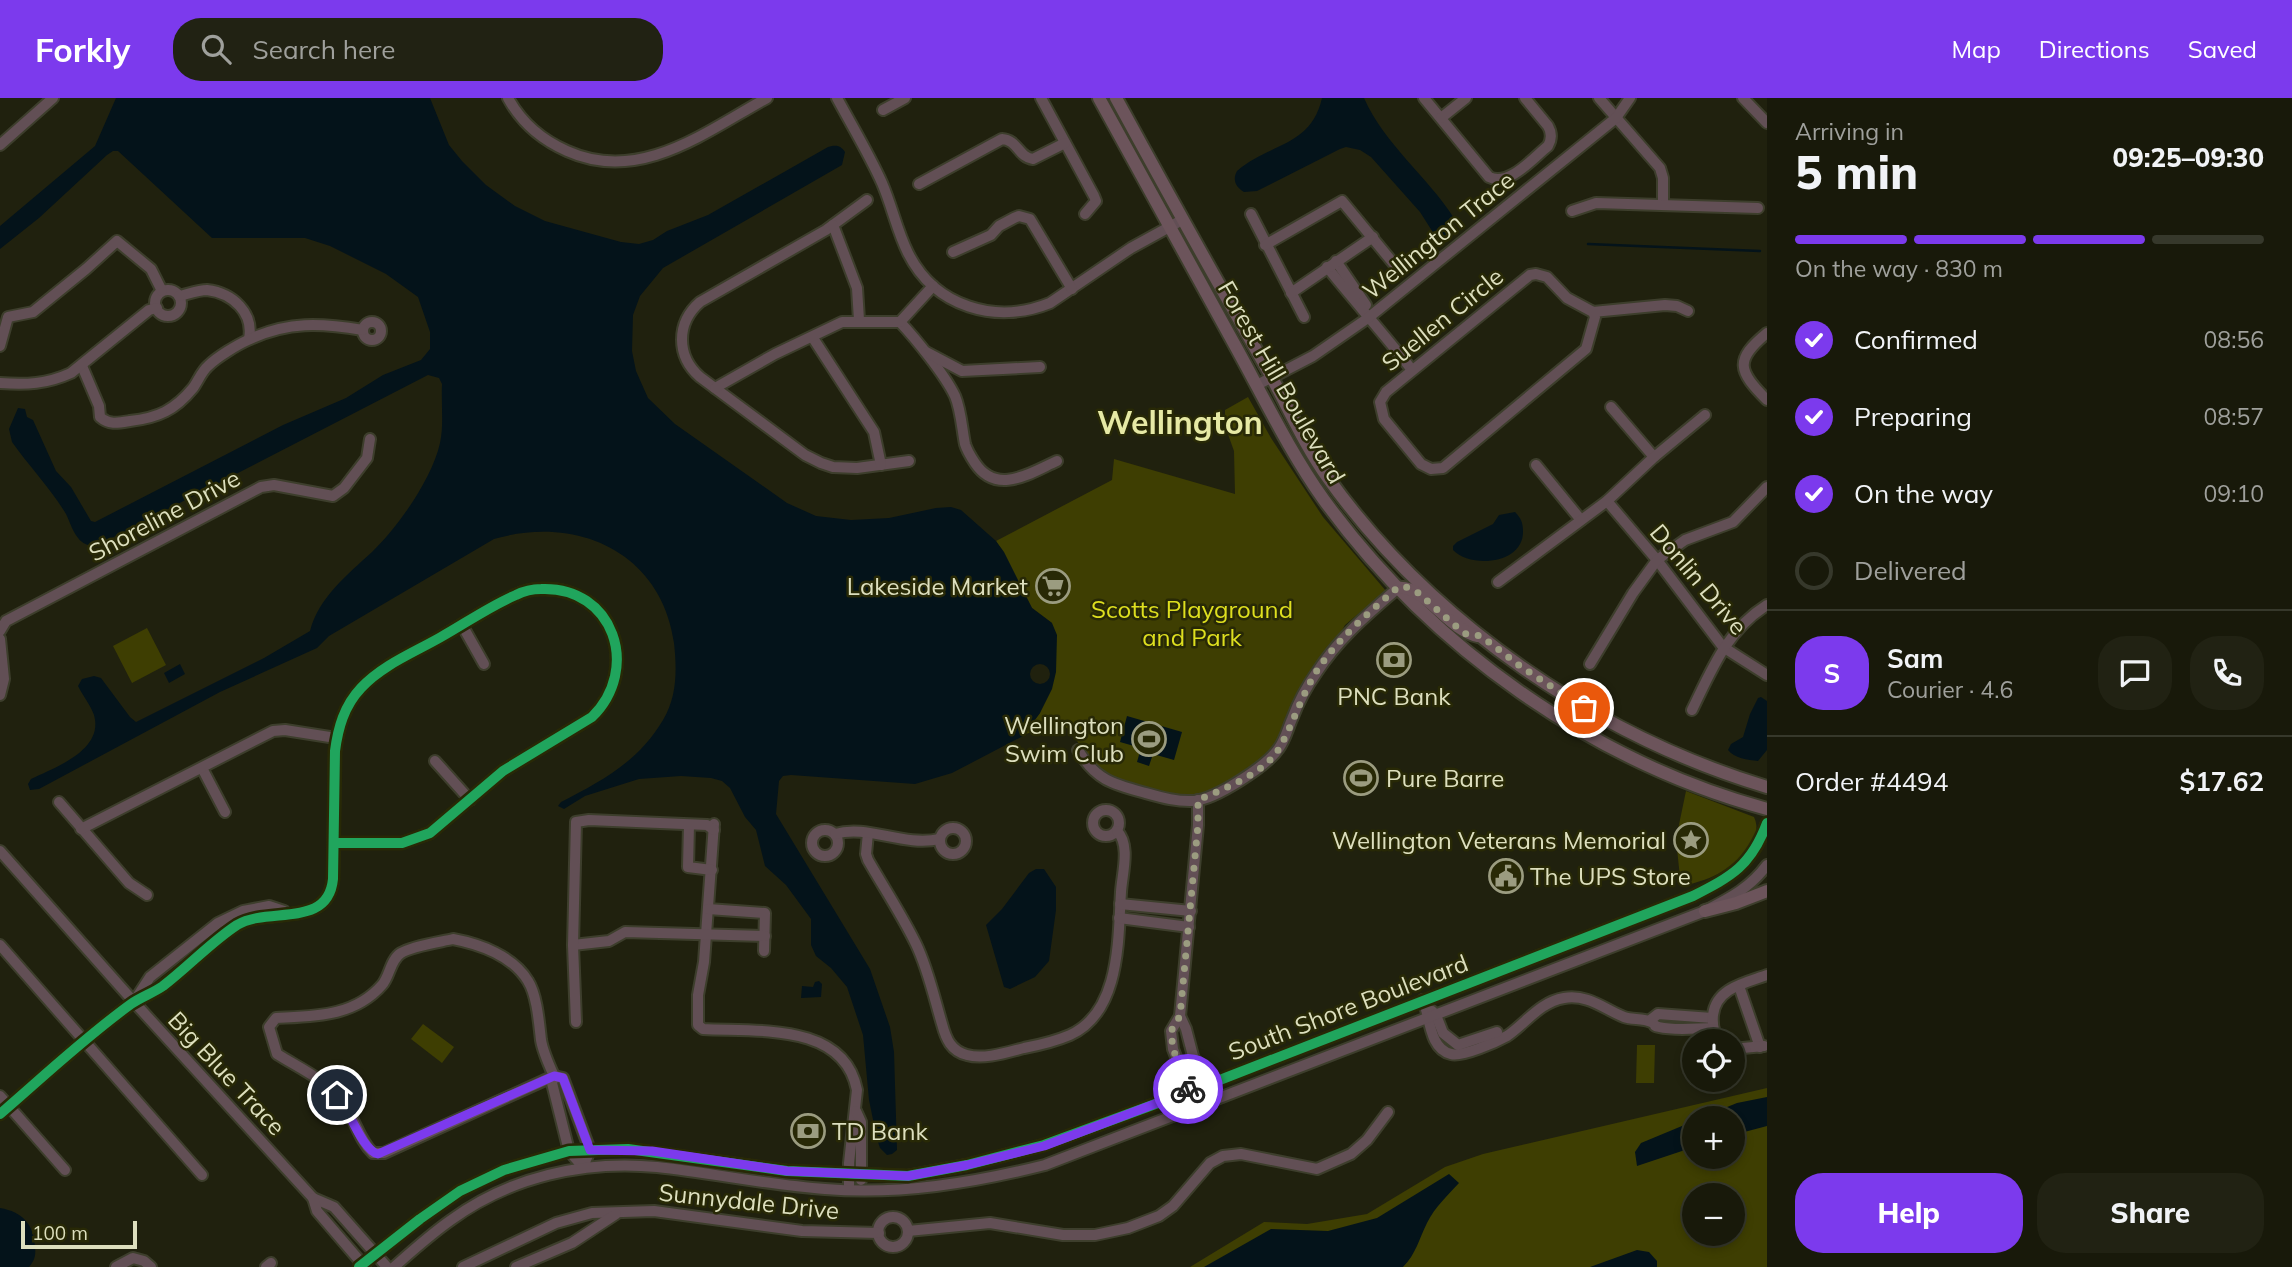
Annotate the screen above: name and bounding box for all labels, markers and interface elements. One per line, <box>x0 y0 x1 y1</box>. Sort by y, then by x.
search box <box>173 18 663 81</box>
text: Forkly <box>35 29 131 70</box>
icon: search <box>197 30 235 68</box>
text: Search here <box>253 33 395 66</box>
text: Map <box>1951 34 2001 64</box>
text: Directions <box>2039 34 2150 64</box>
text: Saved <box>2188 34 2257 64</box>
text: Arriving in <box>1795 117 1904 146</box>
text: 09:25–09:30 <box>2113 141 2264 174</box>
text: 5 min <box>1795 143 1918 201</box>
street label: Wellington Trace <box>1356 165 1520 305</box>
text: On the way · 830 m <box>1795 254 2003 283</box>
street label: Suellen Circle <box>1375 261 1509 377</box>
street label: Forest Hill Boulevard <box>1212 275 1352 489</box>
icon: check <box>1795 321 1833 359</box>
text: Confirmed <box>1854 323 1978 356</box>
text: 08:56 <box>2204 325 2264 354</box>
icon: check <box>1795 398 1833 436</box>
text: Preparing <box>1854 400 1972 433</box>
district label: Wellington <box>1097 402 1263 442</box>
text: 08:57 <box>2204 402 2264 431</box>
street label: Shoreline Drive <box>83 463 245 567</box>
icon: check <box>1795 475 1833 513</box>
text: On the way <box>1854 477 1993 510</box>
text: 09:10 <box>2204 479 2264 508</box>
street label: Donlin Drive <box>1644 517 1754 641</box>
text: Delivered <box>1854 554 1967 587</box>
supermarket icon: Lakeside Market <box>1034 567 1072 605</box>
place label: Lakeside Market <box>847 571 1028 601</box>
park label: Scotts Playground and Park <box>1091 594 1293 652</box>
button: chat <box>2098 636 2172 710</box>
button: phone <box>2190 636 2264 710</box>
bank icon: PNC Bank <box>1375 641 1413 679</box>
text: Sam <box>1887 642 1943 675</box>
text: S <box>1824 657 1840 690</box>
text: Courier · 4.6 <box>1887 675 2013 704</box>
pin <box>1554 678 1614 738</box>
place label: PNC Bank <box>1337 681 1451 711</box>
icon: bag <box>1565 689 1603 727</box>
place label: Wellington Swim Club <box>1004 710 1124 768</box>
sports icon: Wellington Swim Club <box>1130 720 1168 758</box>
sports icon: Pure Barre <box>1342 759 1380 797</box>
place label: Pure Barre <box>1386 763 1504 793</box>
text: Order #4494 <box>1795 765 1948 798</box>
text: $17.62 <box>2180 765 2264 798</box>
place icon: Wellington Veterans Memorial <box>1672 821 1710 859</box>
place label: Wellington Veterans Memorial <box>1332 825 1666 855</box>
public building icon: The UPS Store <box>1487 857 1525 895</box>
place label: The UPS Store <box>1530 861 1691 891</box>
street label: South Shore Boulevard <box>1224 947 1472 1067</box>
street label: Big Blue Trace <box>162 1005 292 1141</box>
map controls <box>1682 1029 1745 1246</box>
button: locate <box>1682 1029 1745 1092</box>
courier <box>1153 1054 1223 1124</box>
pin <box>307 1065 367 1125</box>
icon: bike <box>1169 1070 1207 1108</box>
icon: home <box>318 1076 356 1114</box>
button: + <box>1682 1106 1745 1169</box>
bank icon: TD Bank <box>789 1112 827 1150</box>
place label: TD Bank <box>832 1116 928 1146</box>
button: Help <box>1795 1173 2023 1253</box>
button: Share <box>2037 1173 2264 1253</box>
street label: Sunnydale Drive <box>657 1177 841 1225</box>
button: − <box>1682 1183 1745 1246</box>
scale bar <box>21 1218 136 1250</box>
text: 100 m <box>32 1221 88 1245</box>

